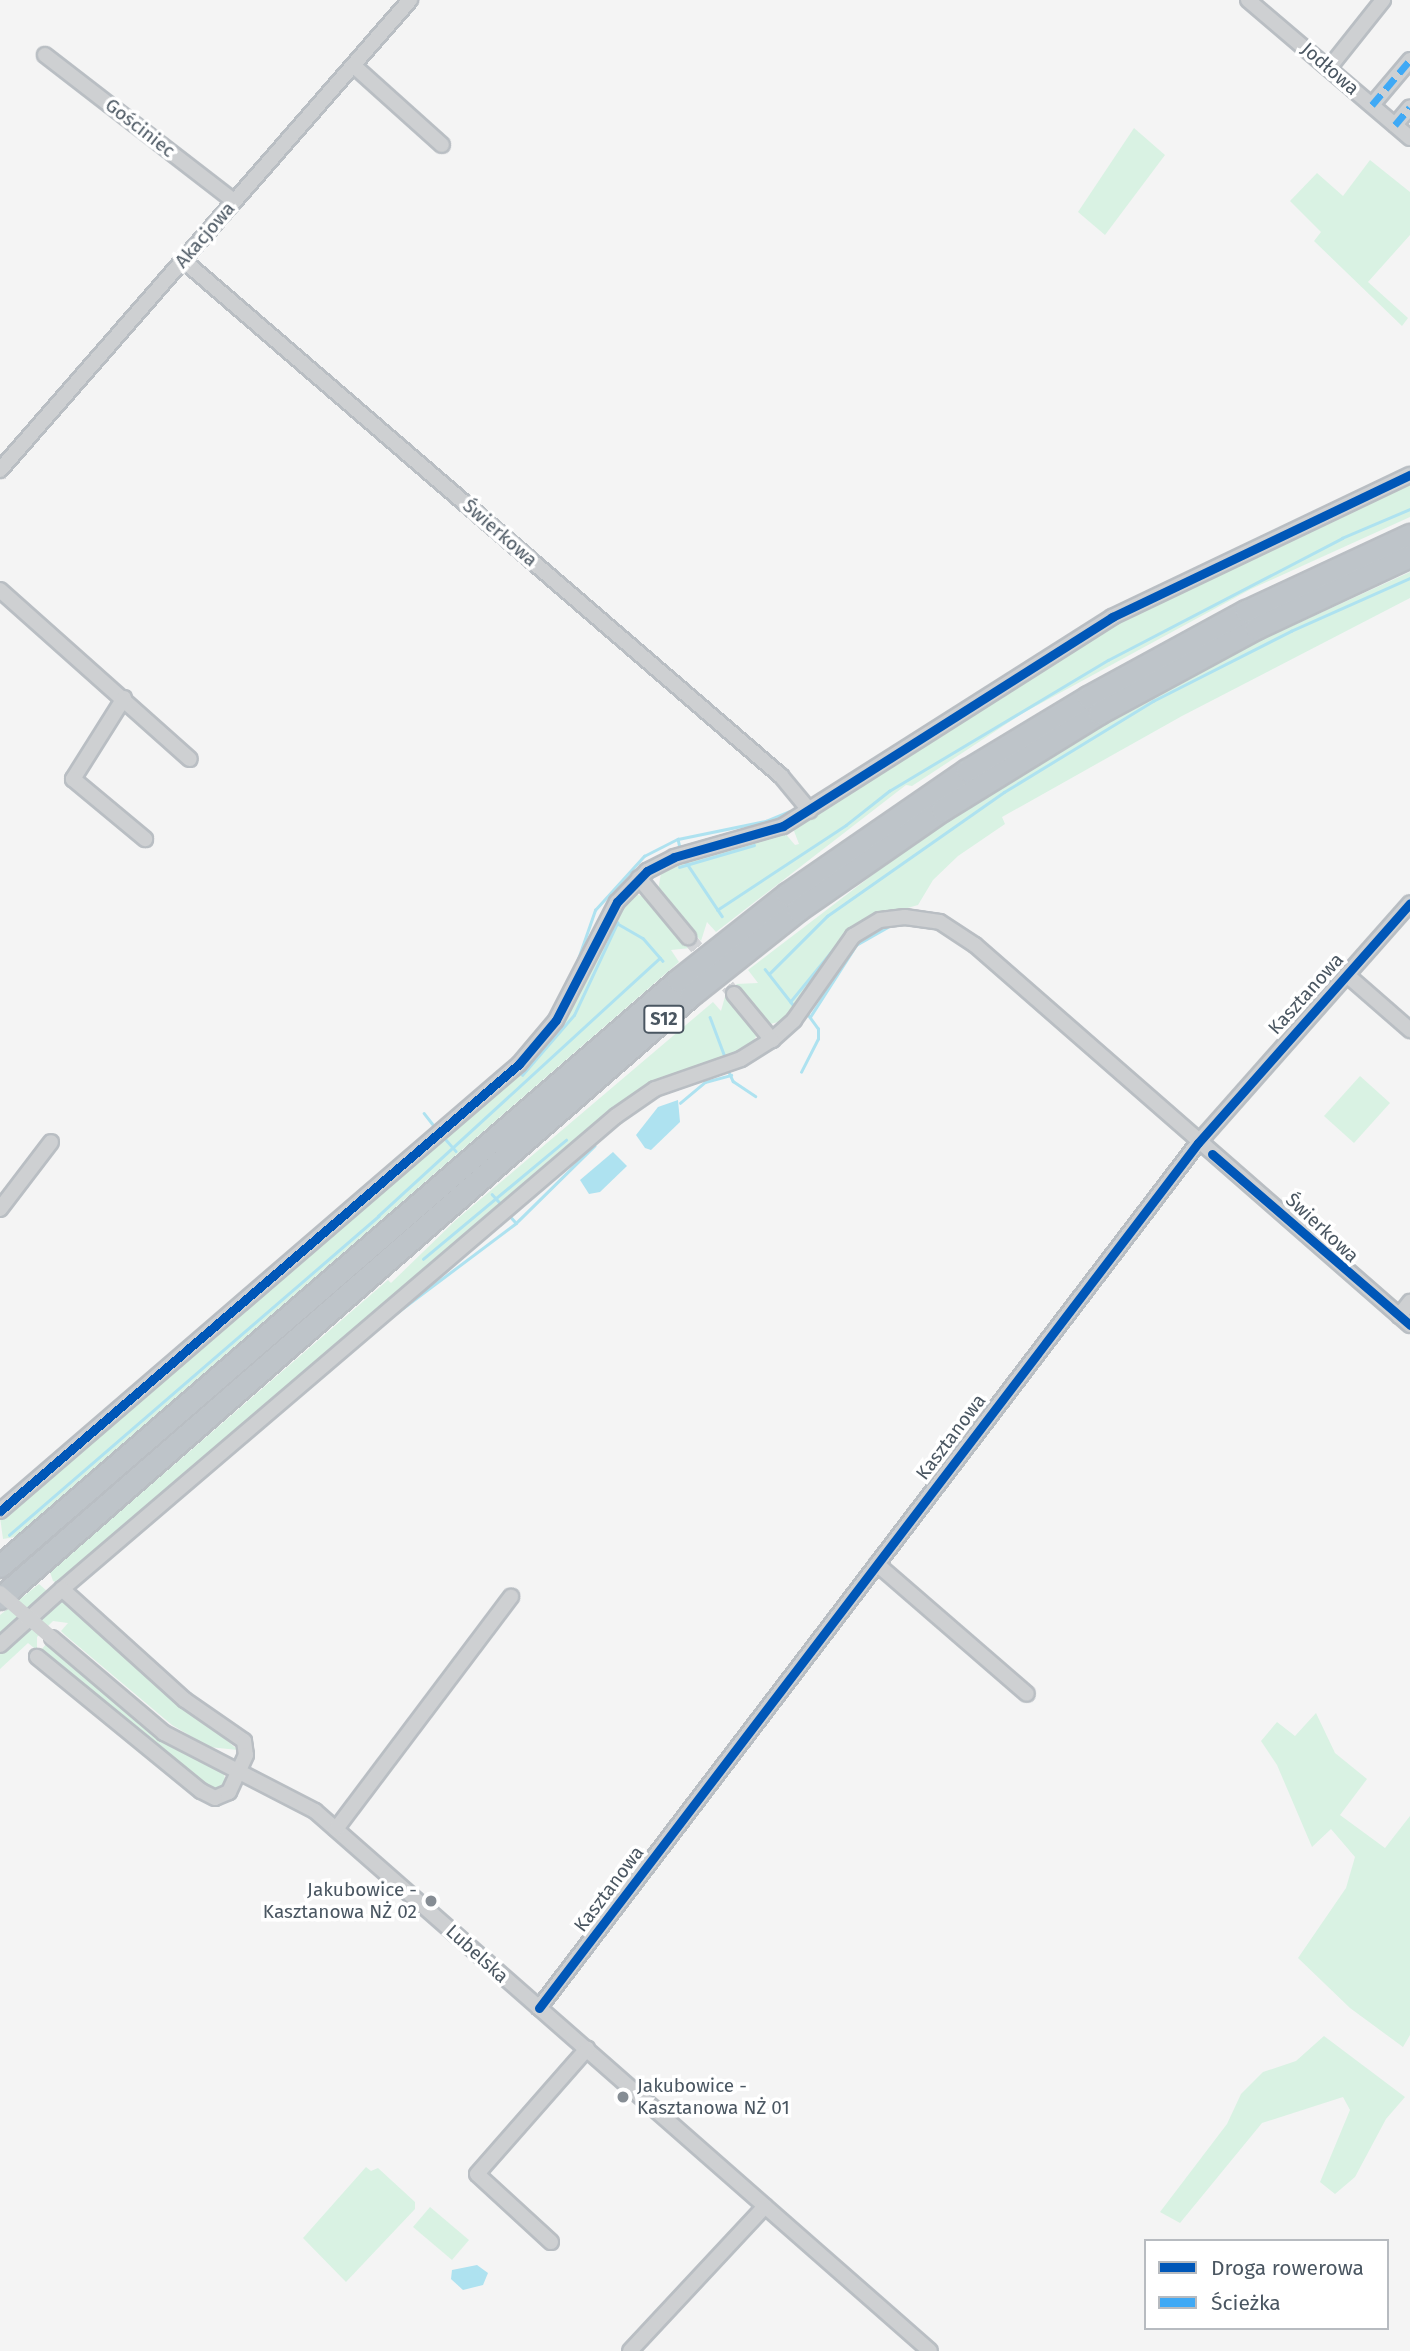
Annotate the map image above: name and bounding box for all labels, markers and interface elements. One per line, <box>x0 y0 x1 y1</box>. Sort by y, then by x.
street label: Jodłowa <box>1297 38 1363 100</box>
street label: Gościniec <box>101 94 179 162</box>
street label: Akacjowa <box>170 197 240 273</box>
street label: Świerkowa <box>458 494 542 572</box>
street label: Kasztanowa <box>1264 949 1348 1039</box>
road number: S12 <box>643 1004 685 1034</box>
street label: Świerkowa <box>1281 1188 1363 1268</box>
street label: Kasztanowa <box>911 1390 991 1484</box>
street label: Kasztanowa <box>569 1842 649 1936</box>
place label: Jakubowice - Kasztanowa NŻ 02 <box>263 1879 417 1923</box>
marker: Jakubowice - Kasztanowa NŻ 02 <box>423 1893 439 1909</box>
street label: Lubelska <box>441 1920 513 1988</box>
place label: Jakubowice - Kasztanowa NŻ 01 <box>637 2075 790 2119</box>
marker: Jakubowice - Kasztanowa NŻ 01 <box>615 2089 631 2105</box>
legend <box>1144 2239 1389 2330</box>
text: Droga rowerowa <box>1211 2255 1364 2281</box>
text: Ścieżka <box>1211 2290 1281 2316</box>

